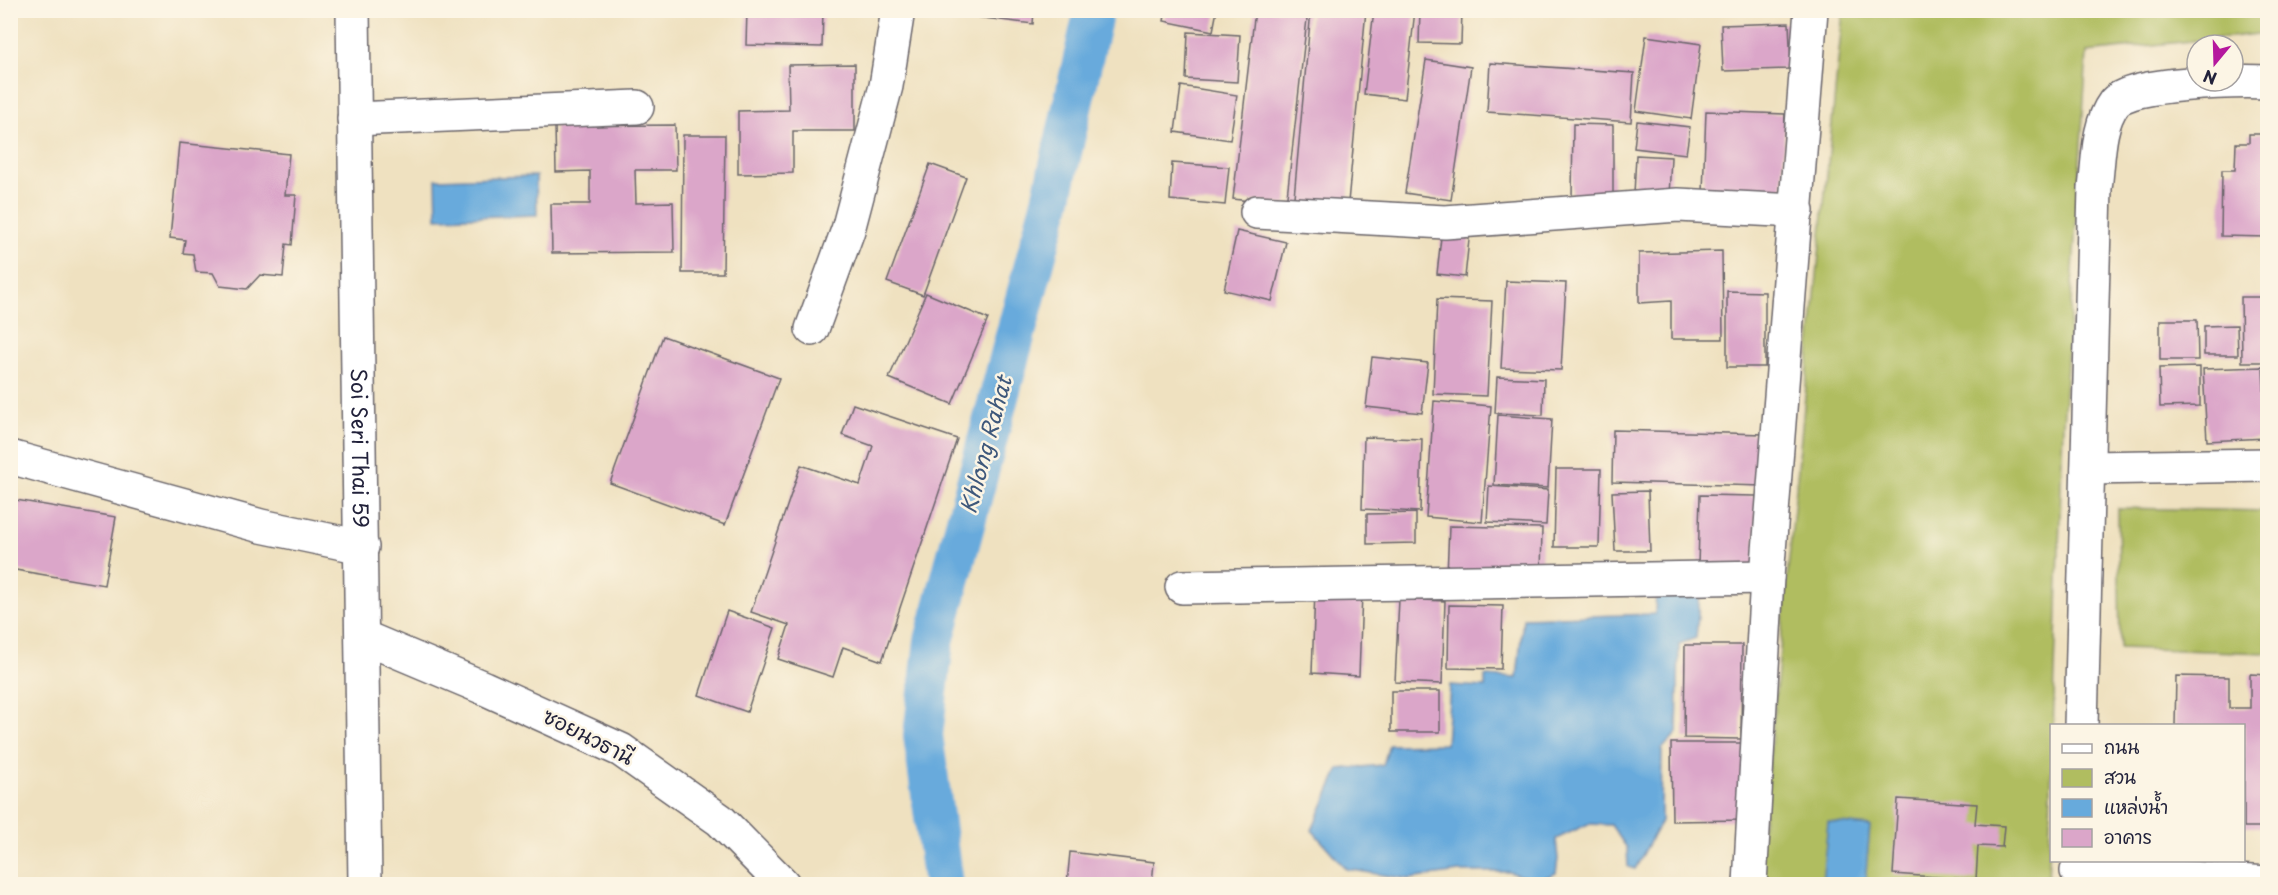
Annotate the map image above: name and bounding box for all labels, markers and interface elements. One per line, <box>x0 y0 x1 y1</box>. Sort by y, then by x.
north arrow <box>2185 33 2245 93</box>
text: N <box>2200 65 2220 92</box>
street label: Soi Seri Thai 59 <box>344 368 378 528</box>
water label: Khlong Rahat <box>950 369 1019 517</box>
street label: ซอยนวธานี <box>538 699 640 772</box>
legend <box>2050 724 2245 862</box>
text: ถนน <box>2104 733 2139 760</box>
text: สวน <box>2104 763 2136 790</box>
text: แหล่งน้ำ <box>2104 791 2168 820</box>
text: อาคาร <box>2104 823 2152 850</box>

